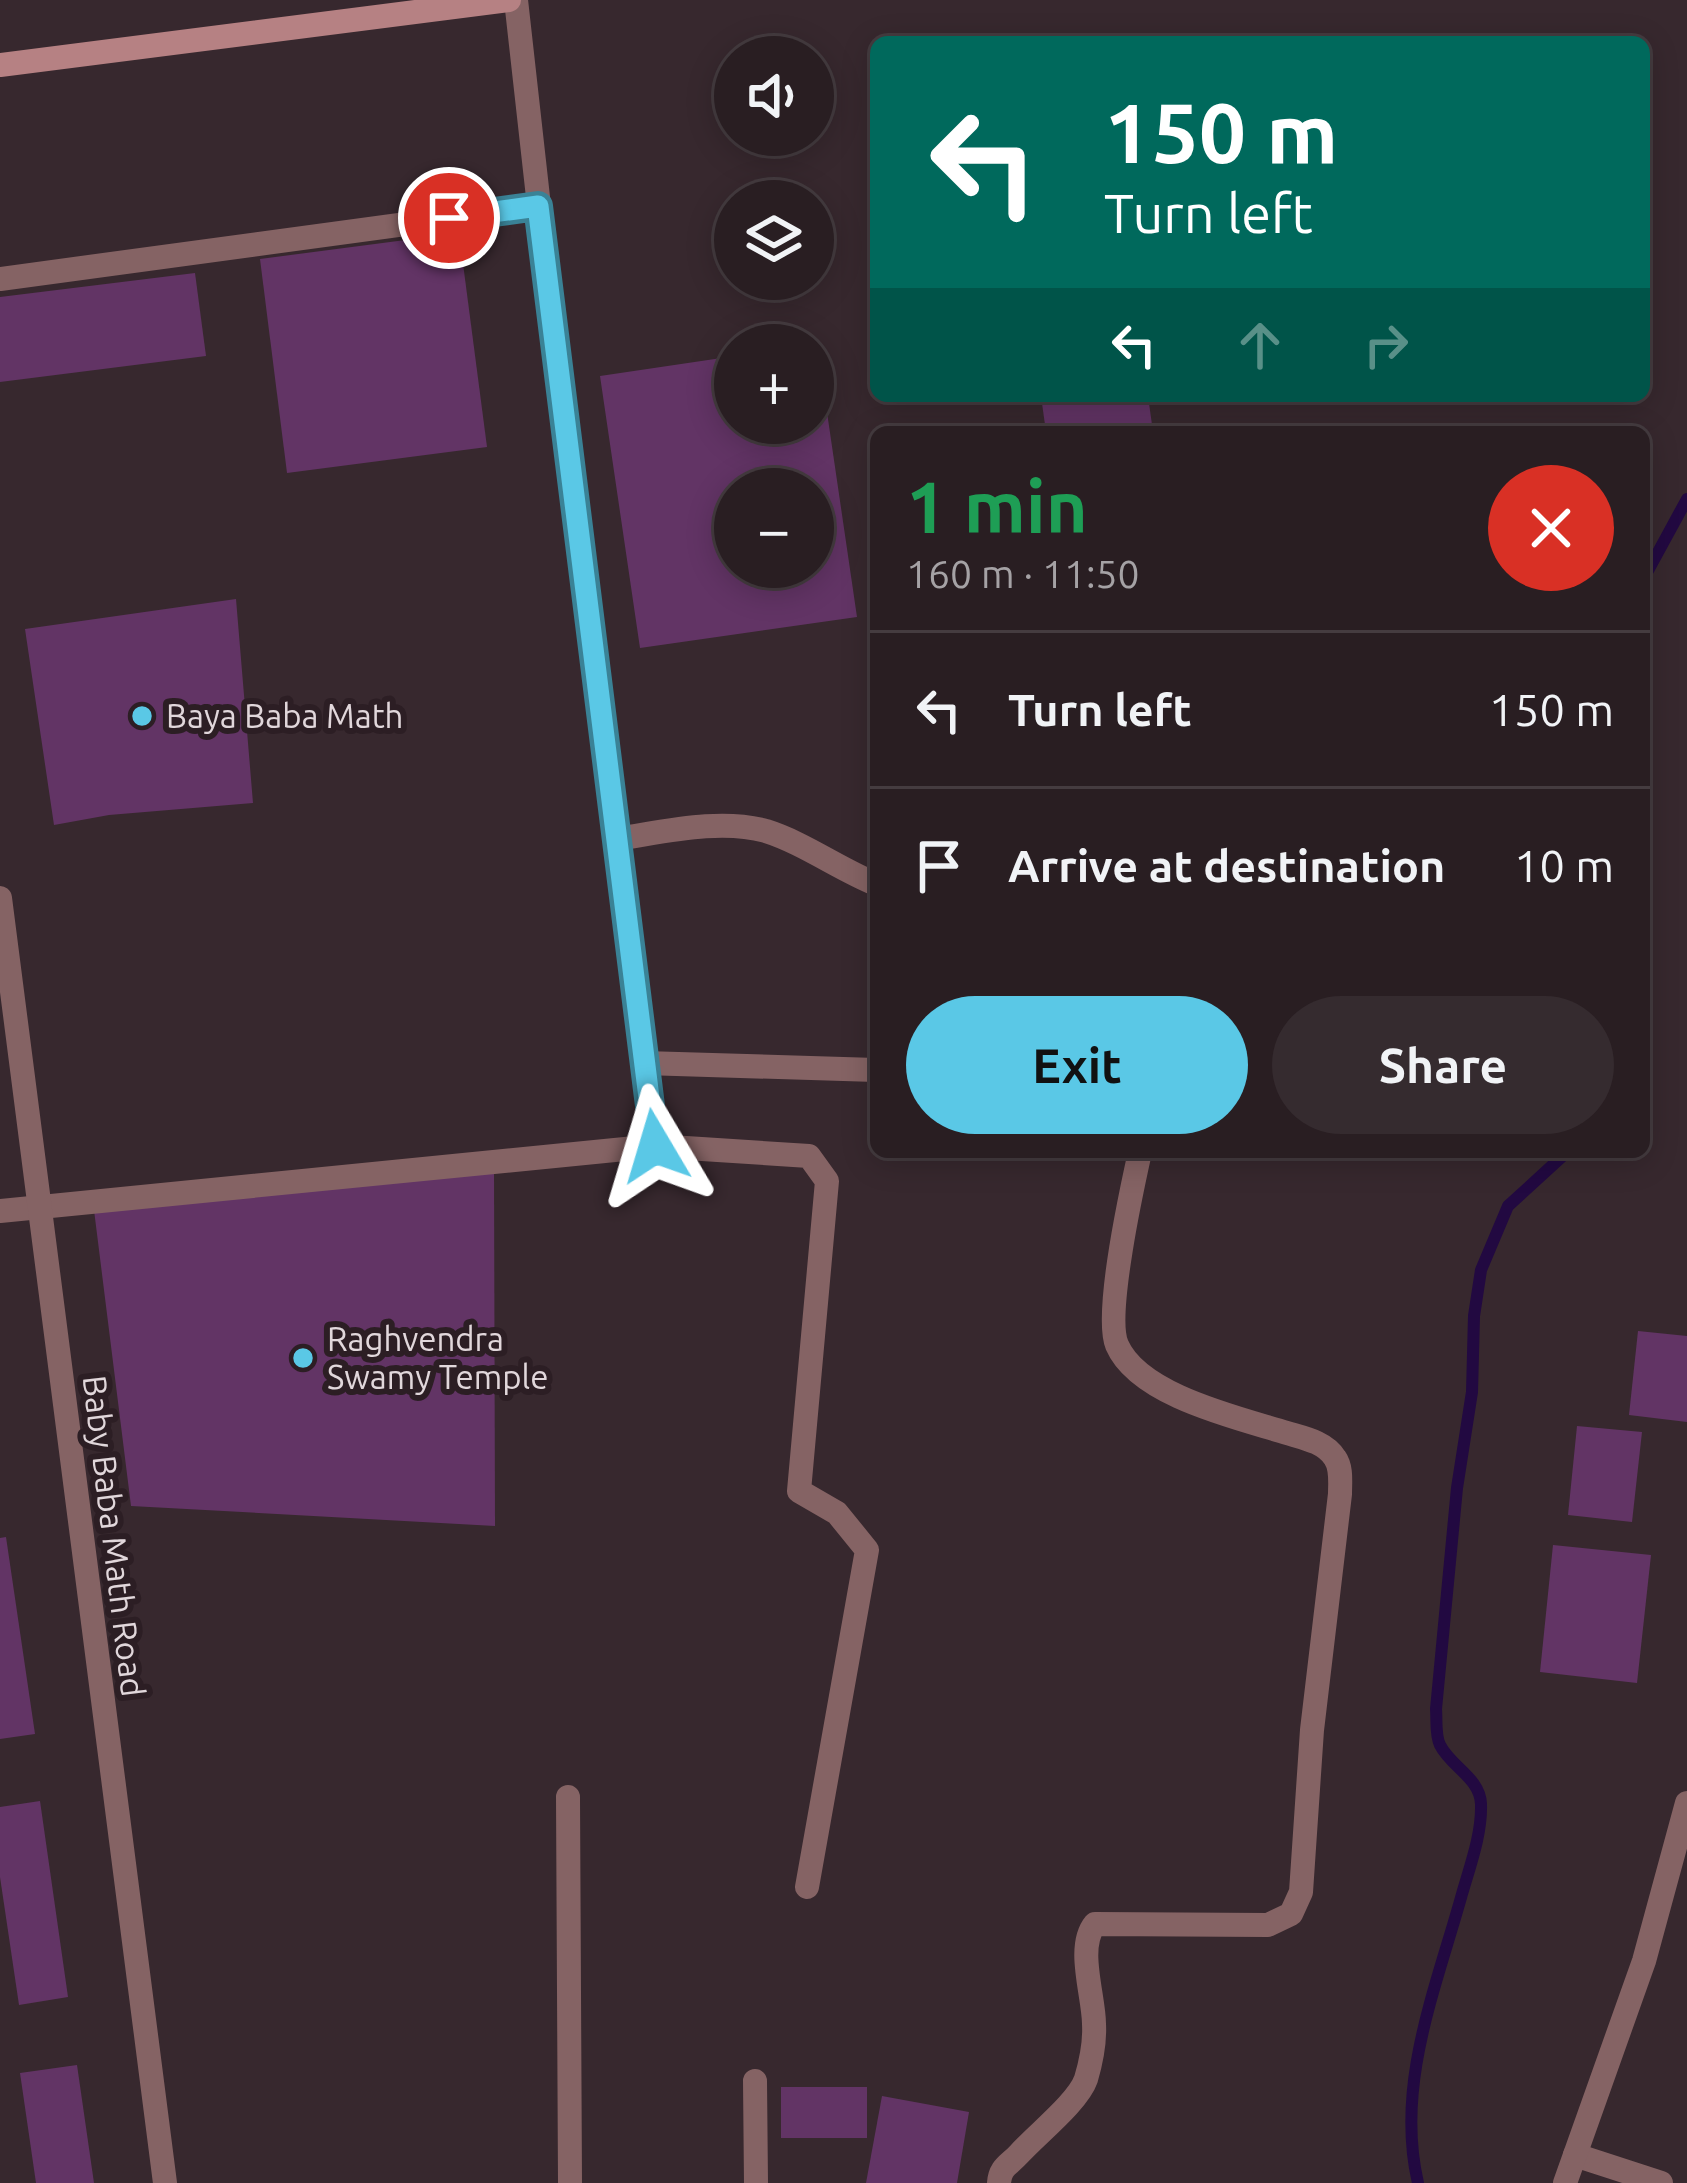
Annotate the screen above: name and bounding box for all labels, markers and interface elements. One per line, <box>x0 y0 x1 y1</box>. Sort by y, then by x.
map controls <box>714 36 834 588</box>
button: sound <box>714 36 834 156</box>
icon: left <box>906 84 1062 240</box>
text: 150 m <box>1104 85 1338 179</box>
pin <box>398 167 500 269</box>
button: layers <box>714 180 834 300</box>
text: Turn left <box>1104 183 1313 243</box>
icon: arrive <box>416 185 482 251</box>
icon: left <box>1101 312 1167 378</box>
icon: ahead <box>1227 312 1293 378</box>
icon: right <box>1353 312 1419 378</box>
button: + <box>714 324 834 444</box>
button: close <box>1488 465 1614 591</box>
text: 1 min <box>906 466 1088 547</box>
button: − <box>714 468 834 588</box>
text: 160 m · 11:50 <box>906 552 1140 595</box>
icon: left <box>906 677 972 743</box>
text: Turn left <box>1008 684 1192 735</box>
text: 150 m <box>1489 684 1614 735</box>
place label: Baya Baba Math <box>166 697 403 734</box>
marker: Baya Baba Math <box>129 703 155 729</box>
icon: arrive <box>906 833 972 899</box>
text: Arrive at destination <box>1008 840 1445 891</box>
text: 10 m <box>1514 840 1614 891</box>
button: Exit <box>906 996 1248 1134</box>
button: Share <box>1272 996 1614 1134</box>
position arrow <box>592 1083 718 1209</box>
place label: Raghvendra Swamy Temple <box>327 1320 548 1395</box>
marker: Raghvendra Swamy Temple <box>290 1345 316 1371</box>
street label: Baby Baba Math Road <box>76 1373 153 1699</box>

